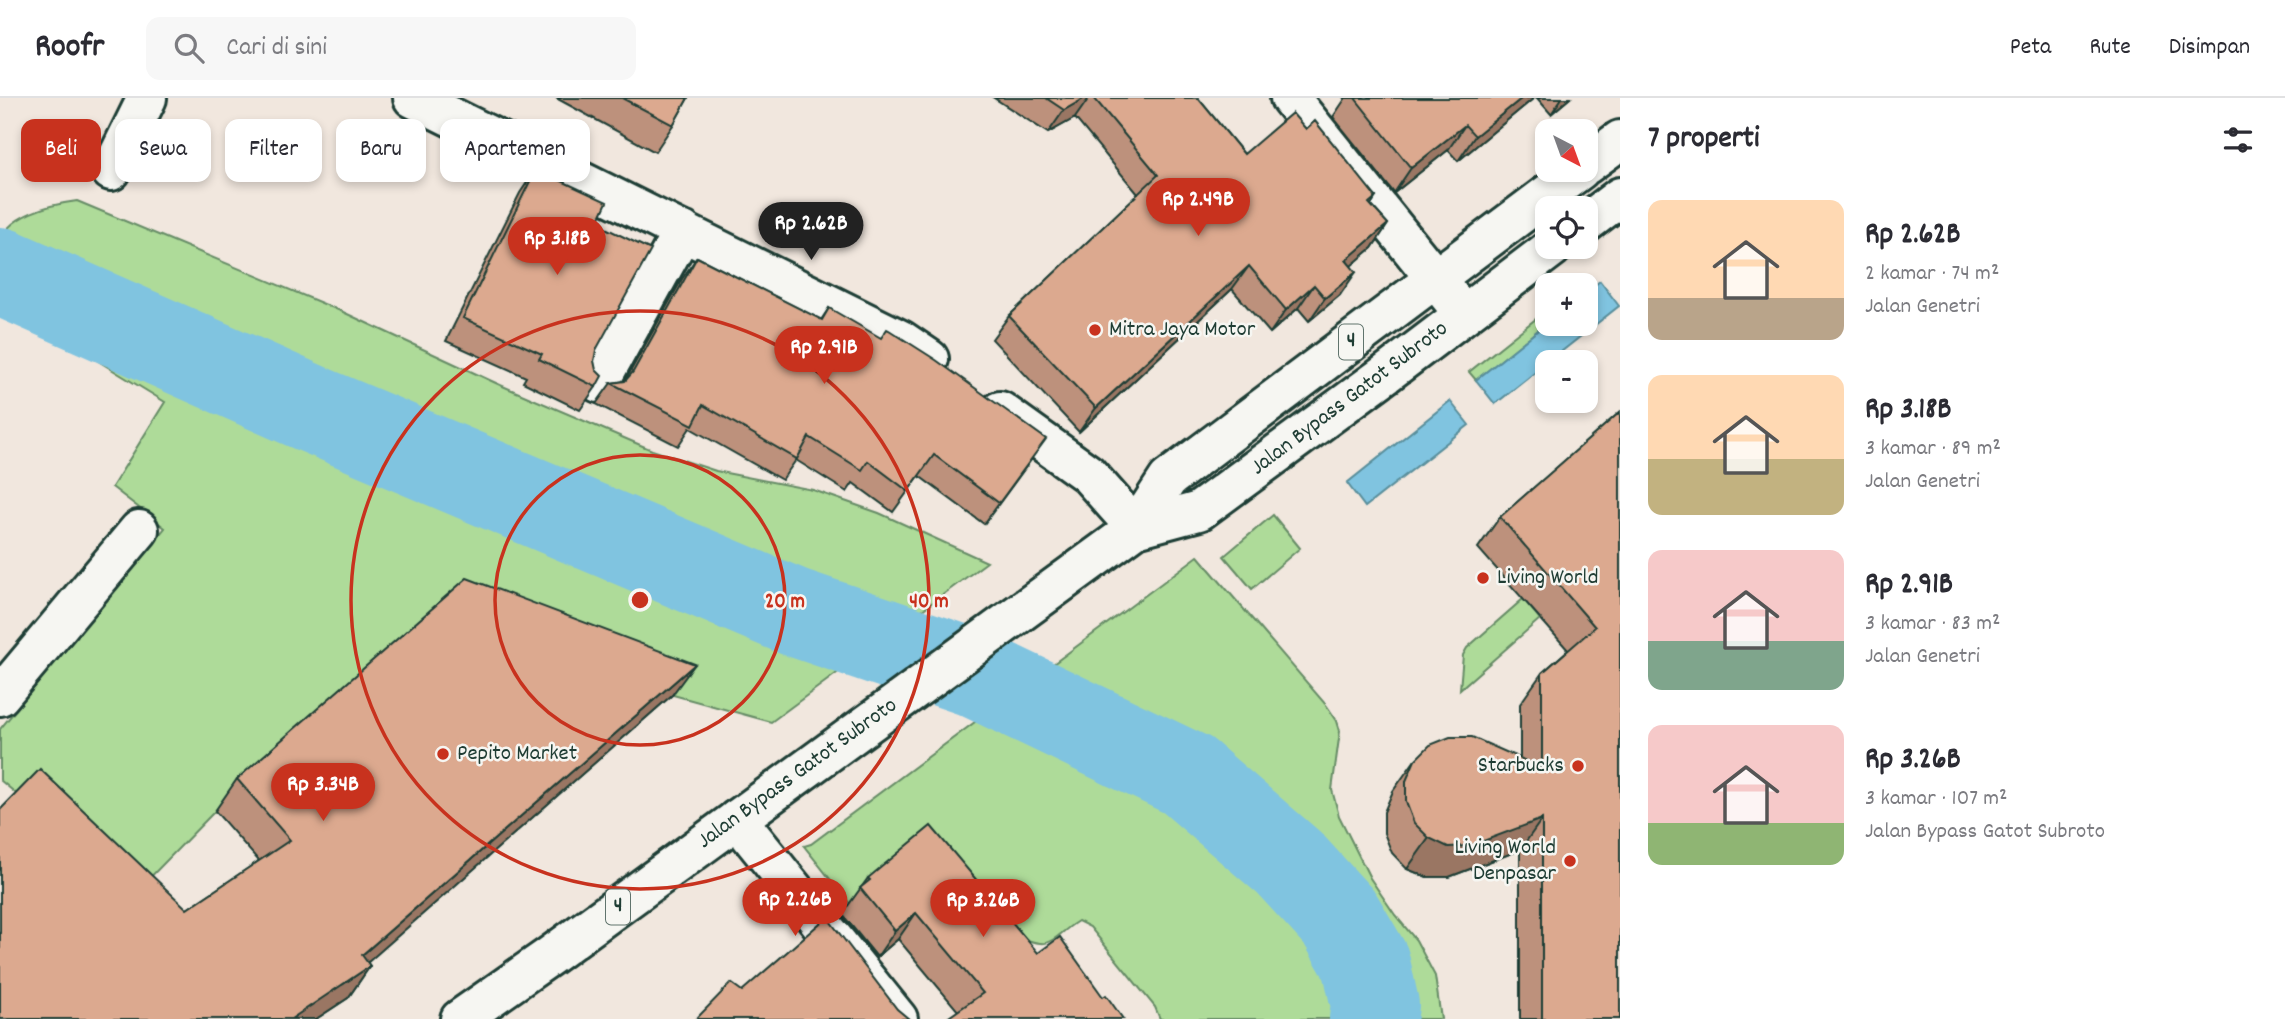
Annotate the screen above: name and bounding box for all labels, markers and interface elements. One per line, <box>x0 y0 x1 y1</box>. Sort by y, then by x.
search box <box>146 17 636 80</box>
text: Roofr <box>35 25 104 72</box>
icon: search <box>170 29 208 67</box>
text: Cari di sini <box>226 30 327 67</box>
text: Peta <box>2010 31 2051 65</box>
text: Rute <box>2089 31 2131 65</box>
text: Disimpan <box>2169 31 2250 65</box>
chip: Beli <box>21 119 101 182</box>
chip: Sewa <box>115 119 211 182</box>
chip: Filter <box>225 119 322 182</box>
chip: Baru <box>336 119 426 182</box>
chip: Apartemen <box>440 119 590 182</box>
north arrow <box>1535 119 1598 182</box>
map controls <box>1535 119 1598 413</box>
text: 7 properti <box>1648 119 1759 162</box>
icon: filters <box>2219 121 2257 159</box>
pin: Rp 2.49B <box>1126 178 1270 238</box>
text: Rp 2.49B <box>1162 184 1234 217</box>
button: locate <box>1535 196 1598 259</box>
pin: Rp 2.62B <box>739 202 883 262</box>
text: Rp 2.62B <box>774 208 848 241</box>
text: Rp 2.62B <box>1865 215 1960 258</box>
pin: Rp 3.18B <box>485 218 629 277</box>
text: Rp 3.18B <box>524 223 590 256</box>
icon: home <box>1704 228 1788 312</box>
text: 2 kamar · 74 m² <box>1865 258 1999 291</box>
button: + <box>1535 273 1598 336</box>
text: Jalan Genetri <box>1865 291 1980 324</box>
place label: Mitra Jaya Motor <box>1109 314 1256 347</box>
street label: Jalan Bypass Gatot Subroto <box>1244 314 1456 484</box>
marker: Mitra Jaya Motor <box>1087 322 1103 338</box>
road number: 4 <box>1339 324 1363 360</box>
pin: Rp 2.91B <box>752 327 896 386</box>
text: Rp 2.91B <box>790 332 858 365</box>
button: − <box>1535 350 1598 413</box>
text: Rp 3.18B <box>1865 390 1951 433</box>
icon: home <box>1704 403 1788 487</box>
text: 3 kamar · 89 m² <box>1865 433 2001 466</box>
text: Jalan Genetri <box>1865 466 1980 499</box>
place label: Living World <box>1497 562 1599 595</box>
text: Rp 2.91B <box>1865 565 1953 608</box>
marker: Living World <box>1475 570 1491 586</box>
icon: home <box>1704 578 1788 662</box>
centre of rings <box>628 588 652 612</box>
text: 20 m <box>765 588 805 618</box>
text: 40 m <box>909 588 949 618</box>
text: 3 kamar · 83 m² <box>1865 608 2001 641</box>
text: Jalan Genetri <box>1865 641 1980 674</box>
street label: Jalan Bypass Gatot Subroto <box>691 690 905 858</box>
place label: Pepito Market <box>457 738 577 771</box>
text: Rp 3.26B <box>1865 740 1961 783</box>
marker: Pepito Market <box>435 746 451 762</box>
place label: Starbucks <box>1478 750 1564 783</box>
icon: home <box>1704 753 1788 837</box>
marker: Starbucks <box>1570 758 1586 774</box>
pin: Rp 3.34B <box>251 764 395 823</box>
text: Rp 3.34B <box>287 769 359 802</box>
text: 3 kamar · 107 m² <box>1865 783 2007 816</box>
text: Jalan Bypass Gatot Subroto <box>1865 816 2105 849</box>
place label: Living World Denpasar <box>1454 832 1556 891</box>
marker: Living World Denpasar <box>1562 853 1578 869</box>
pin: Rp 2.26B <box>723 878 867 938</box>
pin: Rp 3.26B <box>911 880 1055 939</box>
text: Rp 2.26B <box>758 884 832 917</box>
text: Rp 3.26B <box>946 885 1020 918</box>
road number: 4 <box>606 890 630 924</box>

